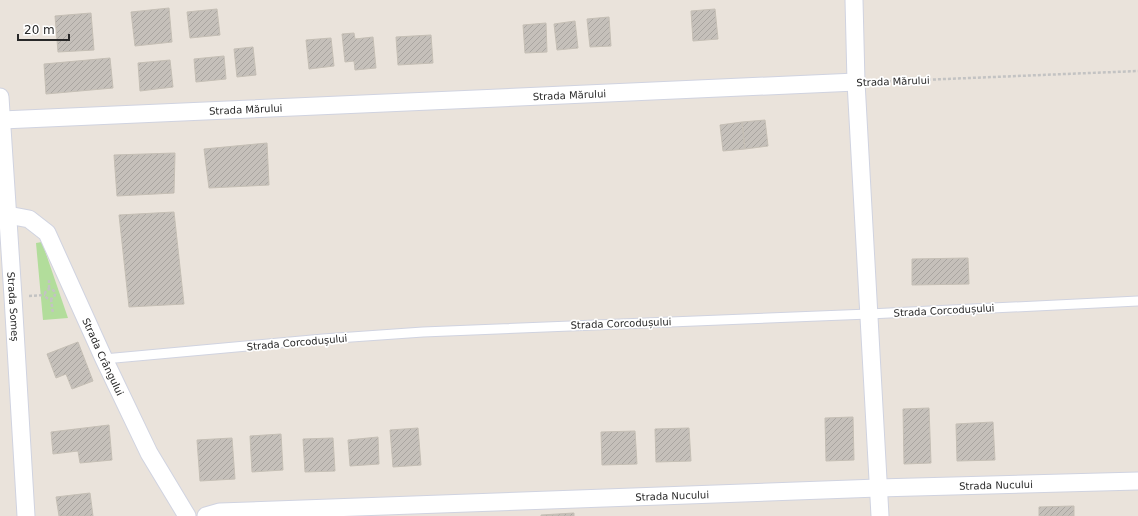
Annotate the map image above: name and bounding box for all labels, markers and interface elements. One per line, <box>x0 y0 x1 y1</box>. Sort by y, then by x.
scale bar <box>18 16 69 42</box>
text: 20 m <box>24 23 55 37</box>
street label: Strada Mărului <box>856 75 930 88</box>
street label: Strada Mărului <box>533 88 606 102</box>
street label: Strada Mărului <box>209 103 283 117</box>
street label: Strada Someș <box>5 271 21 342</box>
street label: Strada Corcodușului <box>893 302 995 320</box>
street label: Strada Crângului <box>80 316 126 397</box>
street label: Strada Corcodușului <box>570 316 672 332</box>
street label: Strada Corcodușului <box>246 333 348 353</box>
street label: Strada Nucului <box>959 479 1033 492</box>
street label: Strada Nucului <box>635 489 709 503</box>

